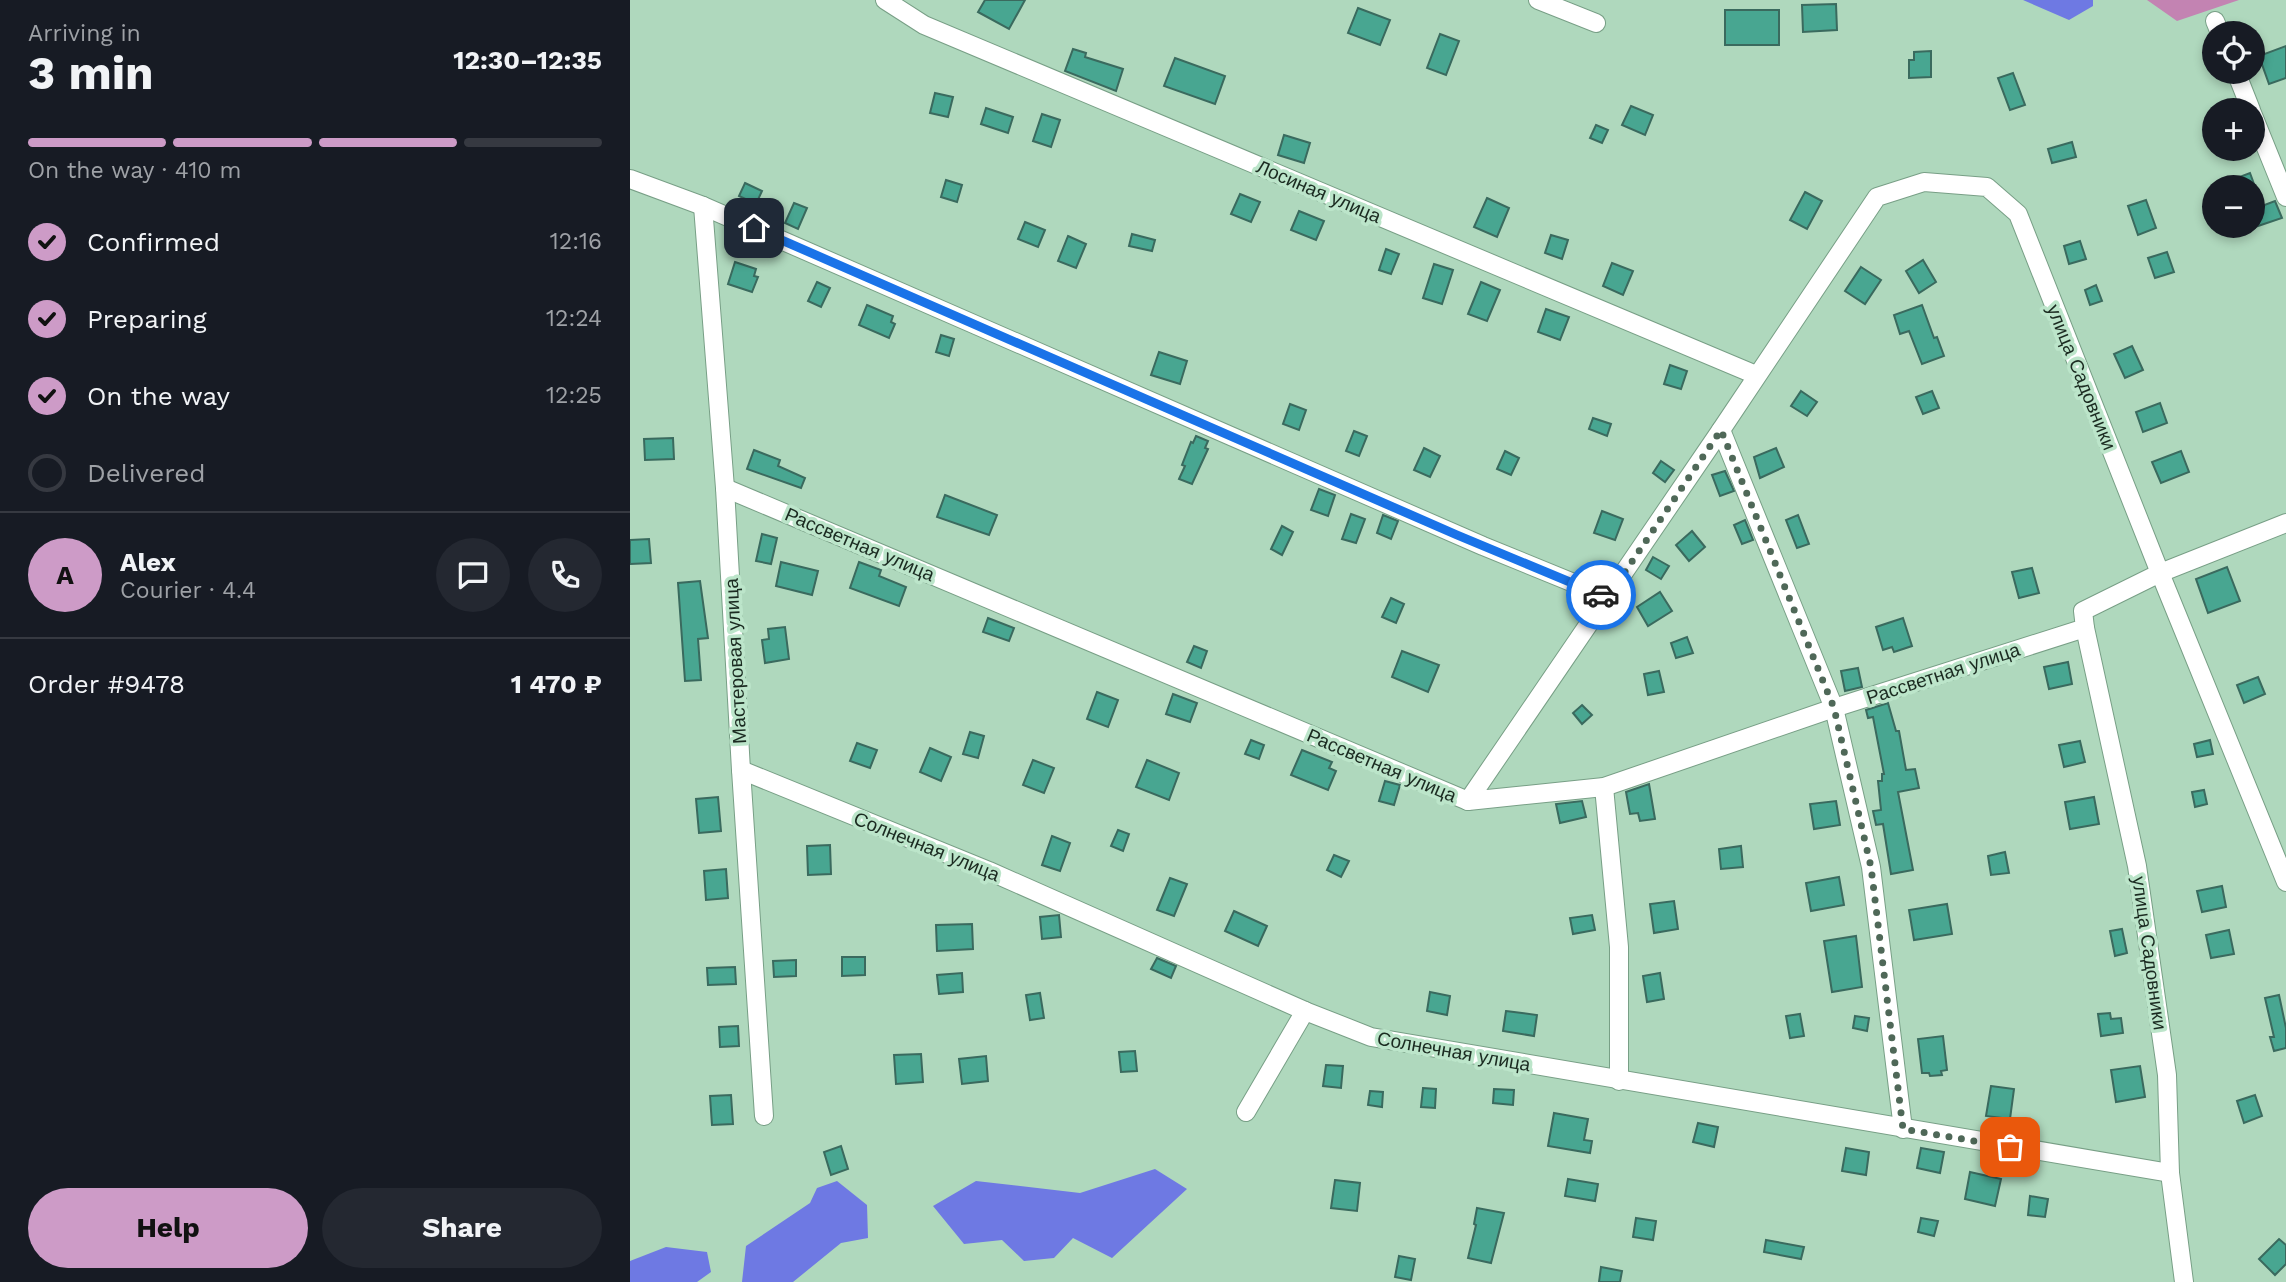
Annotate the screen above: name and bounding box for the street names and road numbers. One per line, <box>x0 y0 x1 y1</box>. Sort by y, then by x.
street label: Лосиная улица <box>1253 155 1385 228</box>
street label: улица Садовники <box>2042 301 2121 453</box>
street label: Рассветная улица <box>782 503 938 587</box>
street label: Мастеровая улица <box>720 577 751 744</box>
street label: Рассветная улица <box>1863 638 2023 709</box>
street label: Рассветная улица <box>1304 724 1460 808</box>
street label: Солнечная улица <box>850 807 1004 886</box>
street label: улица Садовники <box>2127 875 2172 1031</box>
street label: Солнечная улица <box>1375 1027 1533 1076</box>

